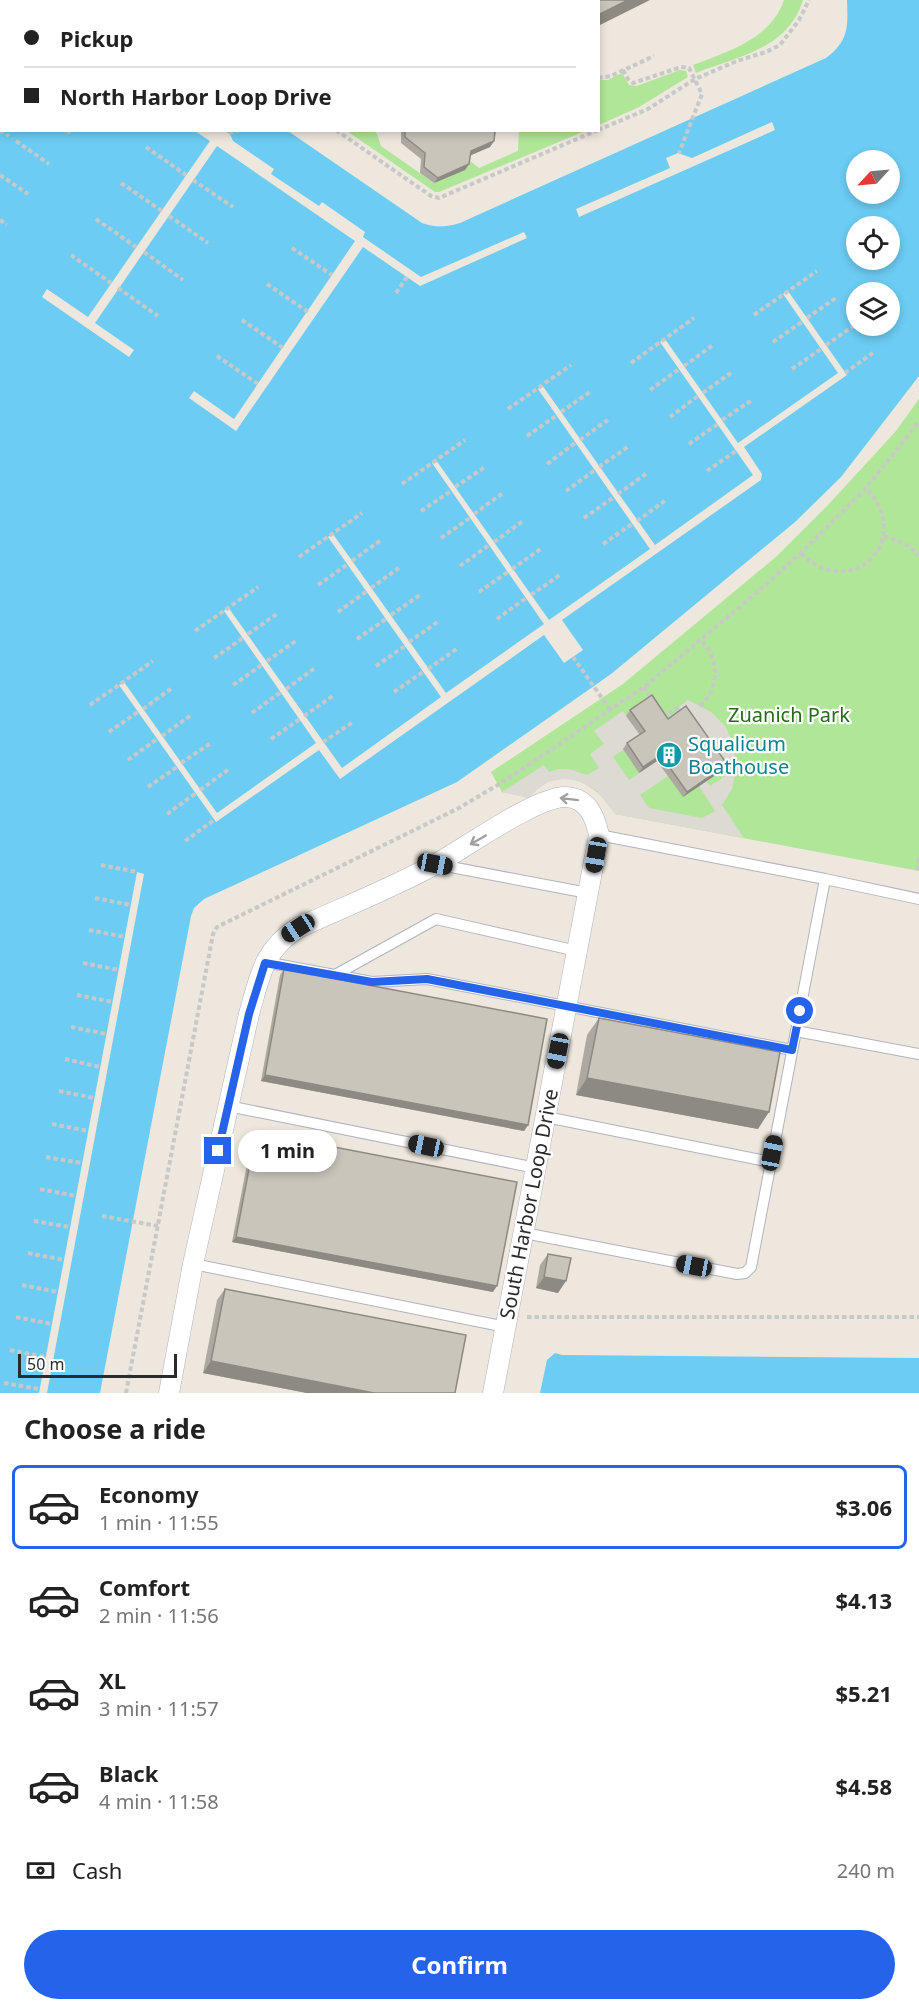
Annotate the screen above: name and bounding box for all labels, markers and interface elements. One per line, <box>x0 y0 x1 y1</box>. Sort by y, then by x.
text: Pickup <box>60 23 133 53</box>
text: North Harbor Loop Drive <box>60 81 332 111</box>
north arrow <box>846 150 900 204</box>
map controls <box>846 150 900 336</box>
button: locate <box>846 216 900 270</box>
button: layers <box>846 282 900 336</box>
park label: Zuanich Park <box>728 701 850 728</box>
place label: Squalicum Boathouse <box>688 730 789 780</box>
building icon: Squalicum Boathouse <box>654 740 684 770</box>
one-way arrow <box>559 793 579 804</box>
one-way arrow <box>470 834 487 846</box>
car <box>584 836 608 874</box>
car <box>416 852 454 876</box>
car <box>278 911 318 945</box>
route start <box>786 997 813 1024</box>
car <box>546 1032 570 1070</box>
street label: South Harbor Loop Drive <box>493 1086 564 1321</box>
callout: 1 min <box>239 1130 338 1172</box>
car <box>407 1133 445 1159</box>
car <box>760 1134 784 1172</box>
route end <box>204 1137 231 1164</box>
text: 1 min <box>260 1137 315 1164</box>
car <box>675 1254 713 1278</box>
scale bar <box>18 1351 177 1378</box>
text: 50 m <box>27 1353 64 1375</box>
text: Choose a ride <box>24 1410 206 1447</box>
text: Economy <box>99 1479 198 1509</box>
icon: car <box>27 1480 81 1534</box>
text: $3.06 <box>835 1492 892 1522</box>
text: 1 min · 11:55 <box>99 1509 219 1536</box>
text: Comfort <box>99 1572 190 1602</box>
icon: car <box>27 1573 81 1627</box>
text: $4.13 <box>835 1585 892 1615</box>
text: 2 min · 11:56 <box>99 1602 219 1629</box>
text: XL <box>99 1665 126 1695</box>
icon: car <box>27 1666 81 1720</box>
text: $5.21 <box>835 1678 892 1708</box>
text: 3 min · 11:57 <box>99 1695 219 1722</box>
text: Black <box>99 1758 158 1788</box>
icon: car <box>27 1759 81 1813</box>
text: $4.58 <box>835 1771 892 1801</box>
text: 4 min · 11:58 <box>99 1788 219 1815</box>
icon: cash <box>24 1854 57 1887</box>
text: Cash <box>72 1855 122 1885</box>
text: 240 m <box>837 1857 895 1884</box>
button: Confirm <box>24 1930 895 1999</box>

